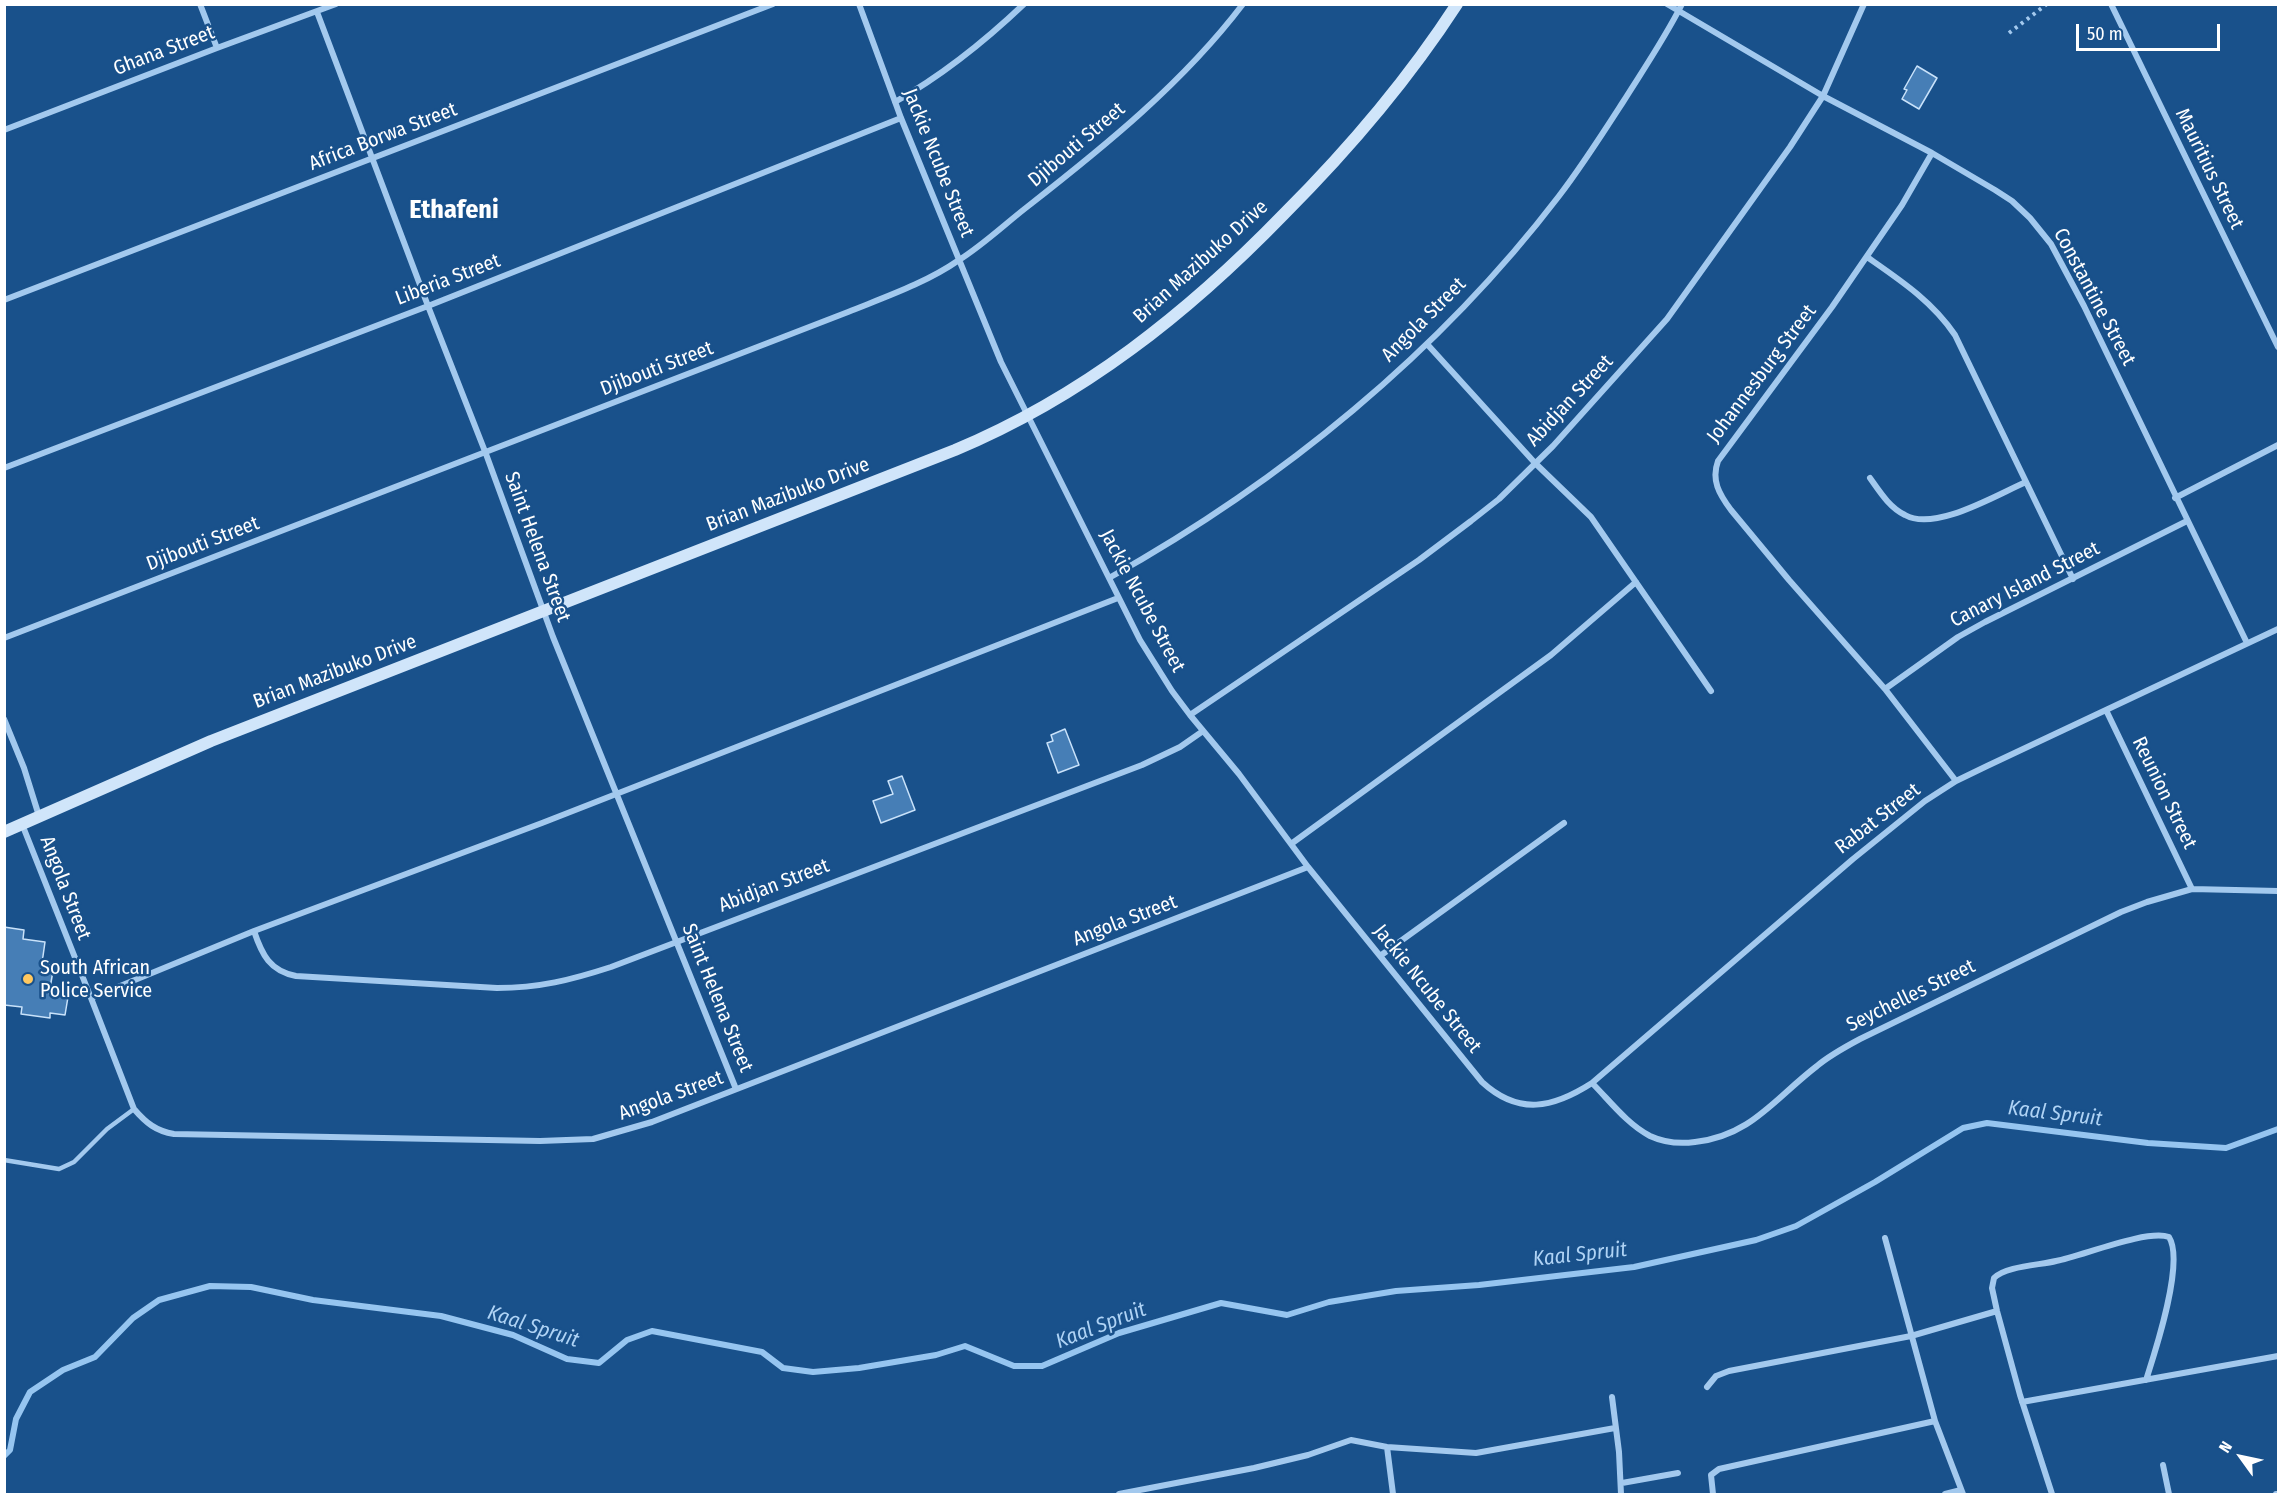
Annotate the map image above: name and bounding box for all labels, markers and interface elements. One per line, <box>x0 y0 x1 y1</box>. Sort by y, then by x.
scale bar <box>2079 12 2223 50</box>
street label: Ghana Street <box>110 21 218 81</box>
text: 50 m <box>2087 23 2123 45</box>
street label: Jackie Ncube Street <box>897 85 979 241</box>
street label: Africa Borwa Street <box>306 98 460 176</box>
street label: Djibouti Street <box>1024 98 1130 192</box>
street label: Mauritius Street <box>2170 105 2248 233</box>
district label: Ethafeni <box>409 195 499 227</box>
street label: Brian Mazibuko Drive <box>1129 195 1273 329</box>
street label: Constantine Street <box>2048 224 2140 370</box>
street label: Liberia Street <box>392 249 504 311</box>
street label: Angola Street <box>1377 273 1471 367</box>
street label: Johannesburg Street <box>1702 300 1822 448</box>
street label: Djibouti Street <box>597 337 717 401</box>
street label: Abidjan Street <box>1522 350 1618 452</box>
street label: Brian Mazibuko Drive <box>703 453 873 537</box>
street label: Saint Helena Street <box>499 469 575 625</box>
street label: Djibouti Street <box>143 512 263 576</box>
street label: Jackie Ncube Street <box>1094 526 1190 676</box>
street label: Canary Island Street <box>1946 537 2104 633</box>
street label: Brian Mazibuko Drive <box>250 630 420 714</box>
street label: Reunion Street <box>2127 733 2201 853</box>
street label: Rabat Street <box>1831 778 1925 860</box>
street label: Angola Street <box>34 833 96 943</box>
street label: Abidjan Street <box>715 854 833 918</box>
street label: Angola Street <box>1070 890 1180 952</box>
street label: Saint Helena Street <box>676 920 758 1076</box>
street label: Jackie Ncube Street <box>1368 920 1486 1058</box>
street label: Seychelles Street <box>1843 954 1979 1038</box>
place label: South African Police Service <box>40 956 152 1003</box>
marker: South African Police Service <box>21 972 35 986</box>
street label: Angola Street <box>615 1066 727 1126</box>
water label: Kaal Spruit <box>2007 1096 2103 1132</box>
water label: Kaal Spruit <box>1532 1238 1628 1272</box>
water label: Kaal Spruit <box>1052 1297 1150 1355</box>
water label: Kaal Spruit <box>484 1300 582 1354</box>
north arrow <box>2211 1427 2271 1487</box>
text: N <box>2215 1438 2236 1456</box>

